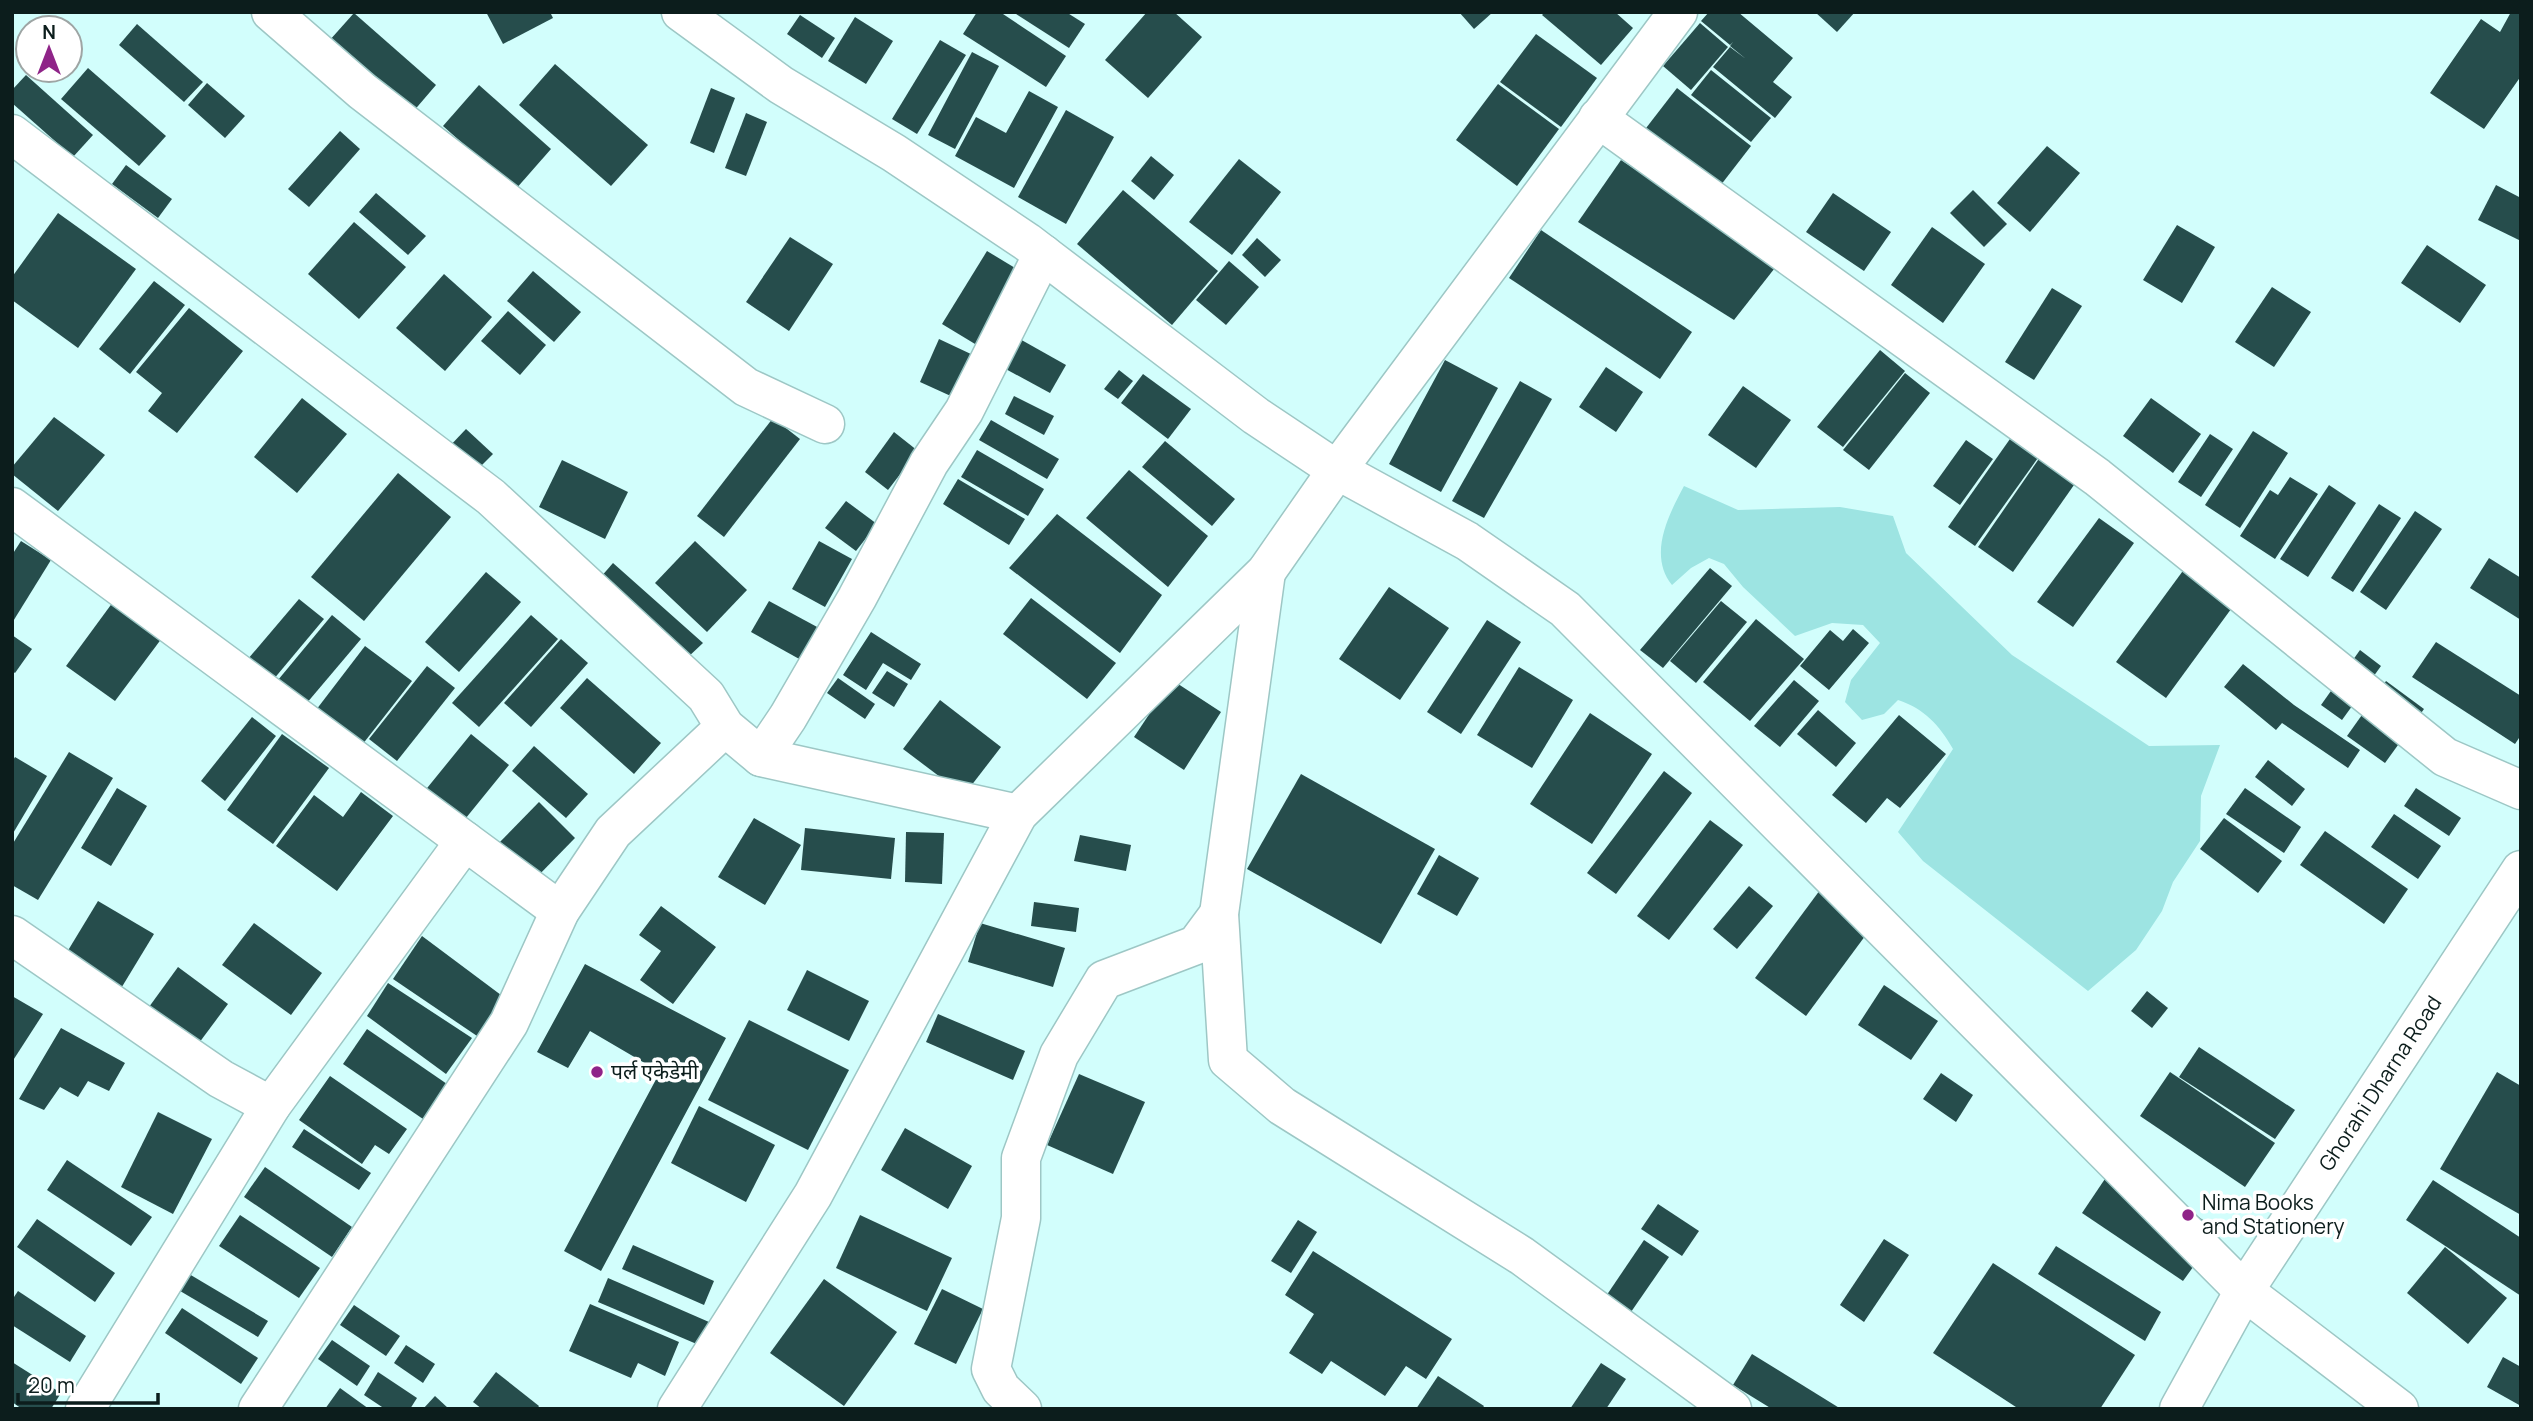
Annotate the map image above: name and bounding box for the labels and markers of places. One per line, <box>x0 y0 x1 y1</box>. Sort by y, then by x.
place label: पर्ल एकेडेमी <box>611 1057 699 1085</box>
marker: पर्ल एकेडेमी <box>589 1064 605 1080</box>
place label: Nima Books and Stationery <box>2202 1188 2345 1240</box>
marker: Nima Books and Stationery <box>2180 1207 2196 1223</box>

